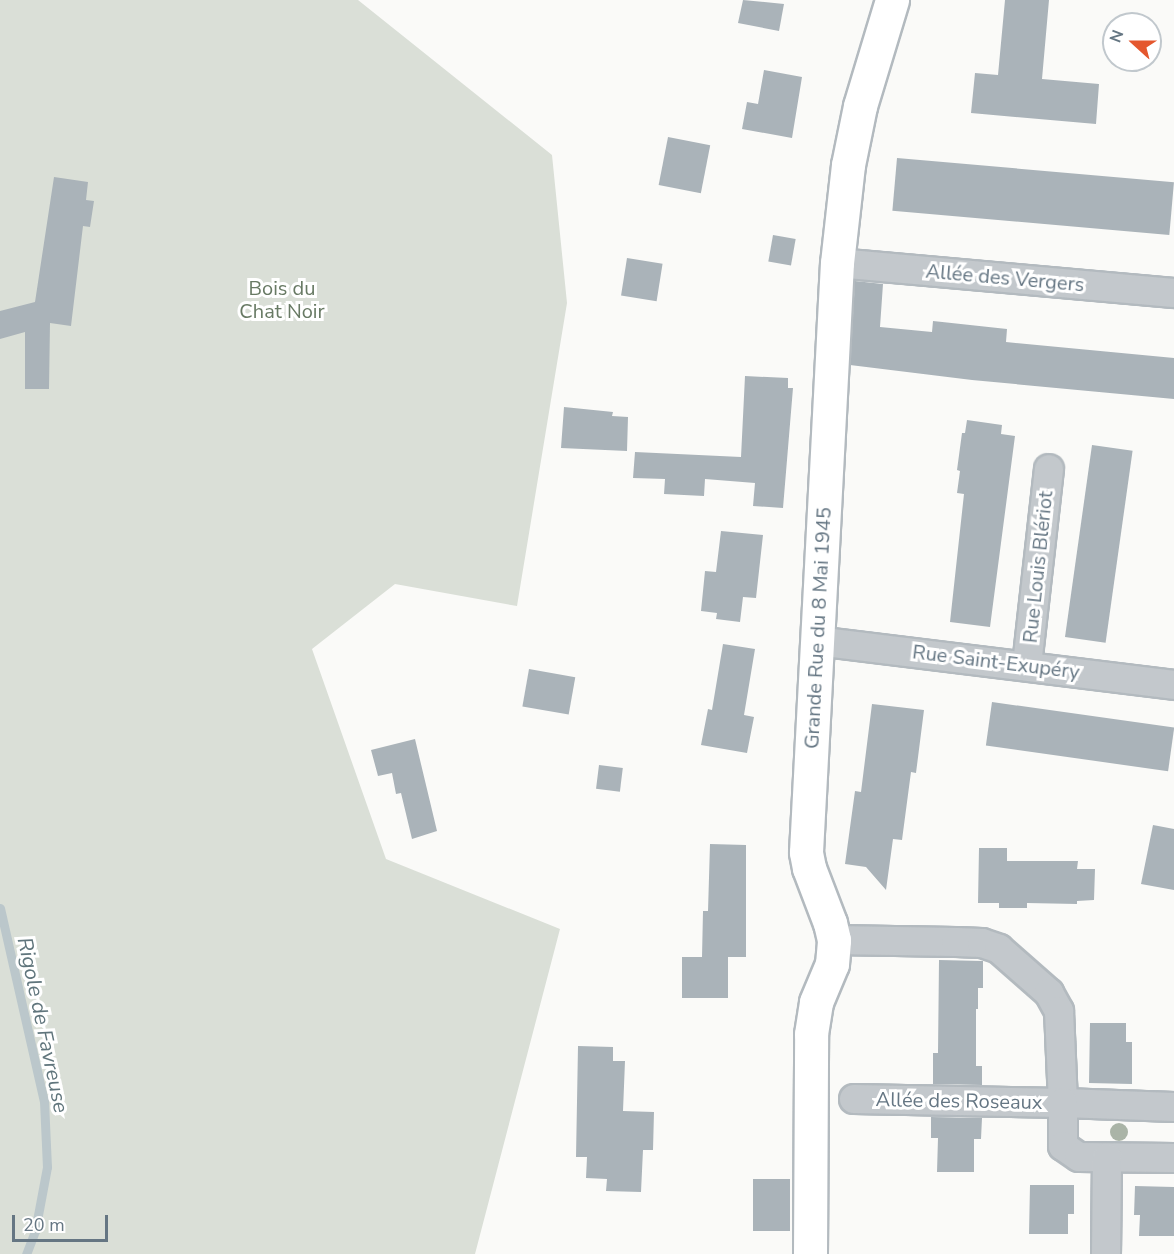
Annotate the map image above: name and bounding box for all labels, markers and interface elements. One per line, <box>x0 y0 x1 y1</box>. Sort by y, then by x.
north arrow <box>1102 12 1162 72</box>
text: N <box>1105 27 1129 46</box>
street label: Allée des Vergers <box>925 259 1085 297</box>
park label: Bois du Chat Noir <box>239 276 325 323</box>
street label: Rue Louis Blériot <box>1018 490 1058 644</box>
street label: Grande Rue du 8 Mai 1945 <box>800 507 836 749</box>
street label: Rue Saint-Exupéry <box>911 640 1081 684</box>
water label: Rigole de Favreuse <box>12 935 74 1115</box>
street label: Allée des Roseaux <box>875 1088 1043 1114</box>
scale bar <box>15 1203 111 1241</box>
text: 20 m <box>23 1213 65 1237</box>

